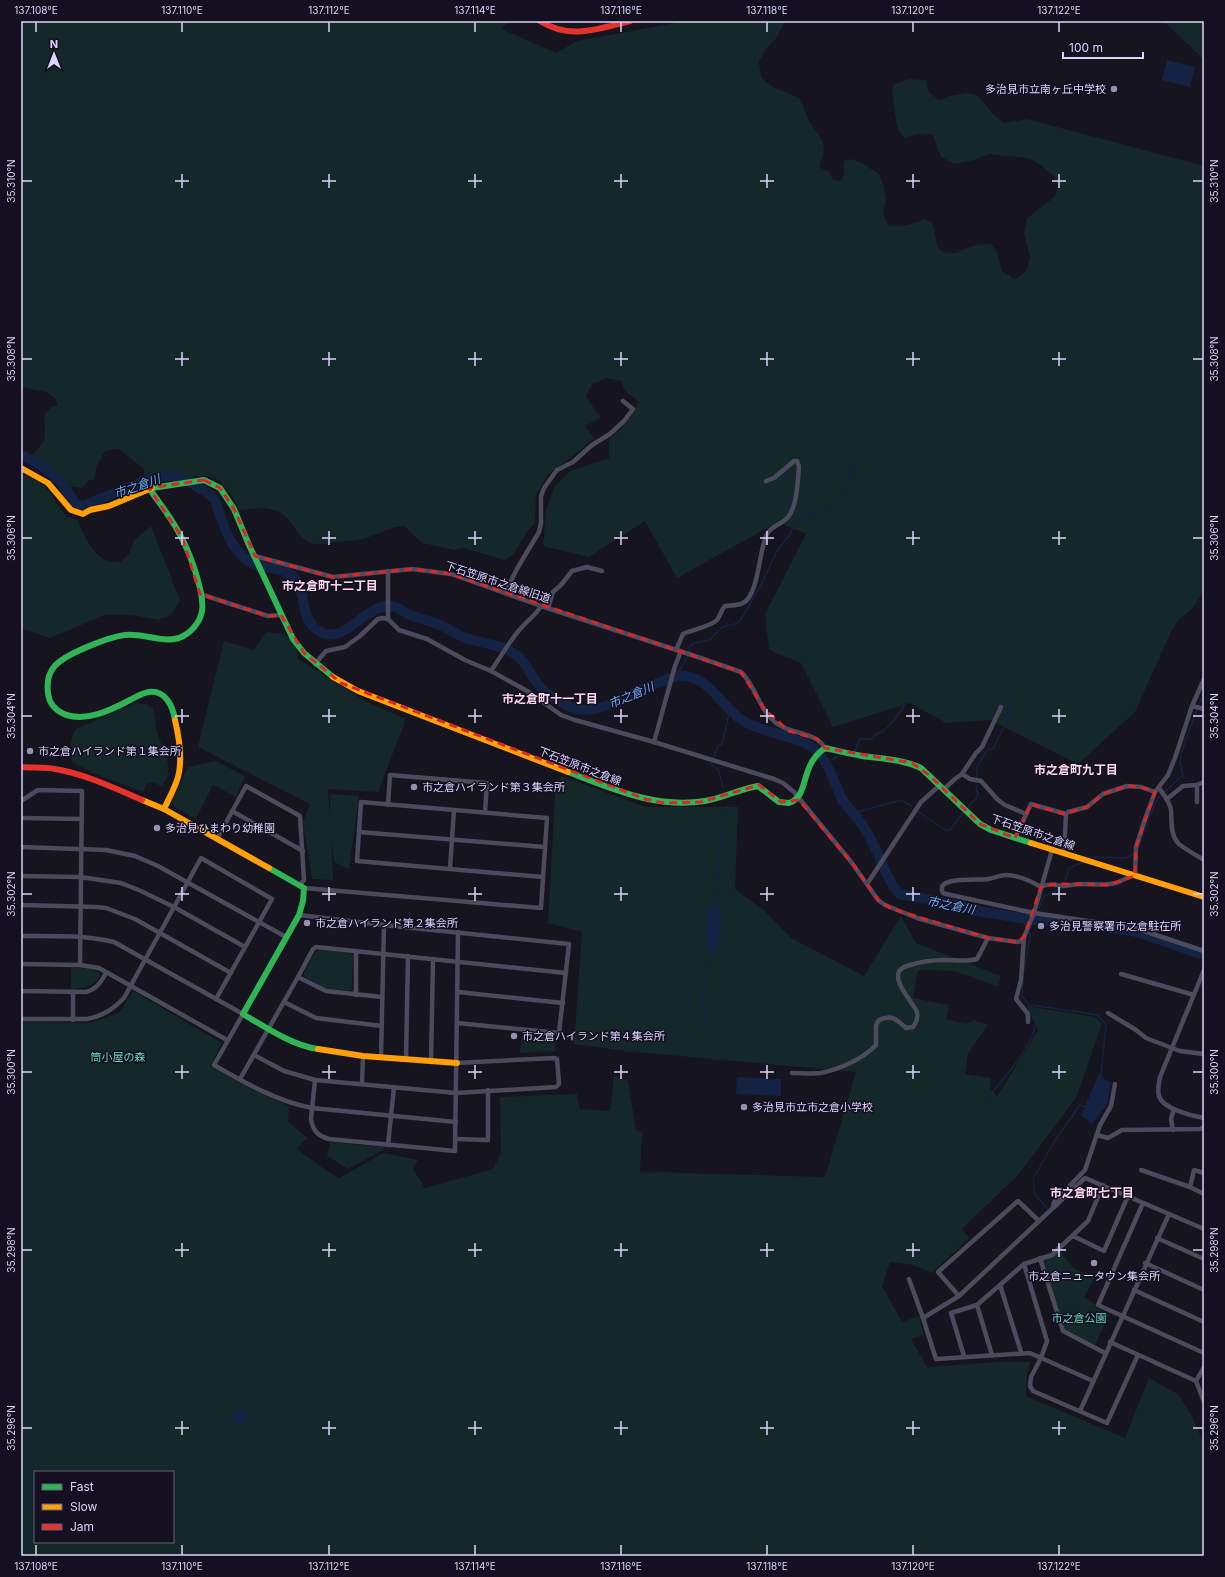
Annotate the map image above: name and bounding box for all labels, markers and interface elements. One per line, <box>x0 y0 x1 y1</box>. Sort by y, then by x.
text: 137.108°E <box>14 4 58 16</box>
text: 137.110°E <box>161 4 203 16</box>
text: 137.112°E <box>308 4 350 16</box>
text: 137.114°E <box>454 4 496 16</box>
text: 137.116°E <box>600 4 642 16</box>
text: 137.118°E <box>746 4 788 16</box>
text: 137.120°E <box>891 4 935 16</box>
text: 137.122°E <box>1037 4 1081 16</box>
north arrow <box>34 34 74 74</box>
scale bar <box>1063 34 1143 60</box>
text: N <box>50 37 58 51</box>
text: 100 m <box>1069 40 1103 55</box>
place label: 多治見市立南ヶ丘中学校 <box>985 82 1106 96</box>
marker: 多治見市立南ヶ丘中学校 <box>1109 84 1119 94</box>
text: 35.310°N <box>5 159 17 203</box>
text: 35.310°N <box>1208 159 1220 203</box>
text: 35.308°N <box>5 336 17 382</box>
text: 35.308°N <box>1208 336 1220 382</box>
water label: 市之倉川 <box>112 470 164 501</box>
text: 35.306°N <box>5 515 17 561</box>
text: 35.306°N <box>1208 515 1220 561</box>
street label: 下石笠原市之倉線旧道 <box>444 558 552 606</box>
district label: 市之倉町十二丁目 <box>282 578 378 593</box>
water label: 市之倉川 <box>606 678 658 711</box>
district label: 市之倉町十一丁目 <box>502 691 598 706</box>
text: 35.304°N <box>5 693 17 739</box>
text: 35.304°N <box>1208 693 1220 739</box>
place label: 市之倉ハイランド第１集会所 <box>38 744 182 758</box>
street label: 下石笠原市之倉線 <box>536 744 624 788</box>
marker: 市之倉ハイランド第１集会所 <box>25 746 35 756</box>
district label: 市之倉町九丁目 <box>1034 762 1118 777</box>
place label: 市之倉ハイランド第３集会所 <box>422 780 566 794</box>
marker: 市之倉ハイランド第３集会所 <box>409 782 419 792</box>
street label: 下石笠原市之倉線 <box>989 811 1077 853</box>
place label: 多治見ひまわり幼稚園 <box>165 821 275 835</box>
marker: 多治見ひまわり幼稚園 <box>152 823 162 833</box>
text: 35.302°N <box>5 871 17 917</box>
text: 35.302°N <box>1208 871 1220 917</box>
water label: 市之倉川 <box>926 893 978 917</box>
place label: 市之倉ハイランド第２集会所 <box>315 916 459 930</box>
marker: 市之倉ハイランド第２集会所 <box>302 918 312 928</box>
place label: 多治見警察署市之倉駐在所 <box>1049 919 1182 933</box>
marker: 多治見警察署市之倉駐在所 <box>1036 921 1046 931</box>
place label: 市之倉ハイランド第４集会所 <box>522 1029 666 1043</box>
marker: 市之倉ハイランド第４集会所 <box>509 1031 519 1041</box>
text: 35.300°N <box>5 1049 17 1095</box>
text: 35.300°N <box>1208 1049 1220 1095</box>
park label: 筒小屋の森 <box>91 1050 146 1064</box>
place label: 多治見市立市之倉小学校 <box>752 1100 873 1114</box>
marker: 多治見市立市之倉小学校 <box>739 1102 749 1112</box>
district label: 市之倉町七丁目 <box>1050 1185 1134 1200</box>
text: 35.298°N <box>5 1227 17 1273</box>
text: 35.298°N <box>1208 1227 1220 1273</box>
marker: 市之倉ニュータウン集会所 <box>1089 1258 1099 1268</box>
place label: 市之倉ニュータウン集会所 <box>1028 1269 1161 1283</box>
park label: 市之倉公園 <box>1052 1311 1107 1325</box>
text: 35.296°N <box>5 1405 17 1451</box>
text: 35.296°N <box>1208 1405 1220 1451</box>
legend <box>34 1471 174 1543</box>
text: Fast <box>70 1479 94 1494</box>
text: Slow <box>70 1499 98 1514</box>
text: Jam <box>70 1519 94 1534</box>
text: 137.108°E <box>14 1560 58 1572</box>
text: 137.110°E <box>161 1560 203 1572</box>
text: 137.112°E <box>308 1560 350 1572</box>
text: 137.114°E <box>454 1560 496 1572</box>
text: 137.116°E <box>600 1560 642 1572</box>
text: 137.118°E <box>746 1560 788 1572</box>
text: 137.120°E <box>891 1560 935 1572</box>
text: 137.122°E <box>1037 1560 1081 1572</box>

